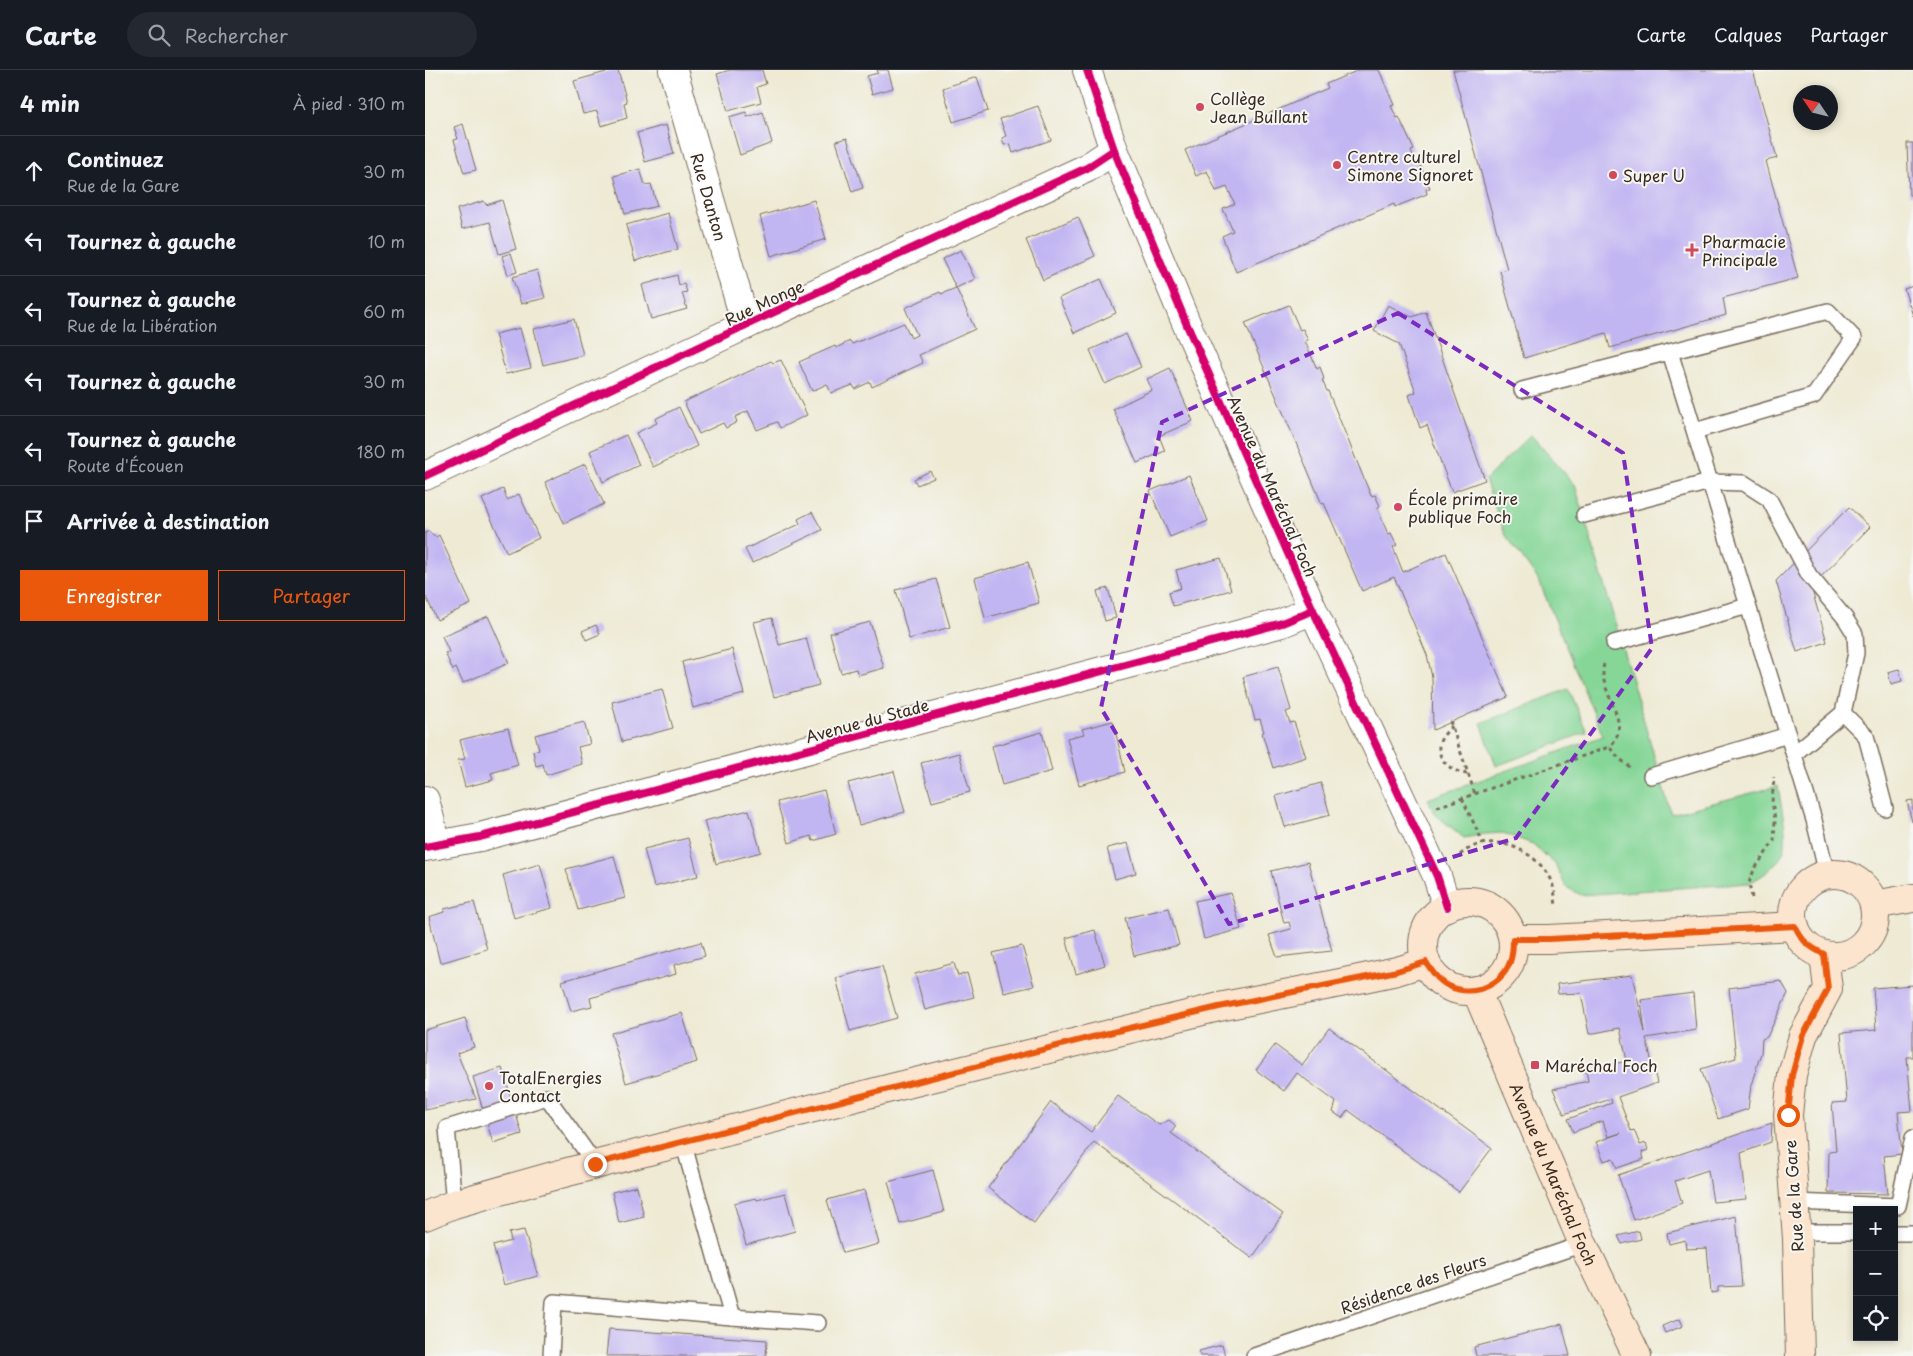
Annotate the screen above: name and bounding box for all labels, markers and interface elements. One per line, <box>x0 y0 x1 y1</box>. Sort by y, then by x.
search box <box>127 12 477 57</box>
text: Carte <box>25 17 97 53</box>
icon: search <box>145 21 173 49</box>
text: Rechercher <box>185 21 288 49</box>
text: Carte <box>1636 21 1686 48</box>
text: Calques <box>1714 21 1782 48</box>
text: Partager <box>1810 21 1888 48</box>
north arrow <box>1793 85 1838 130</box>
place label: Collège Jean Bullant <box>1210 86 1308 128</box>
text: 4 min <box>20 87 80 119</box>
text: À pied · 310 m <box>293 91 405 115</box>
marker: Collège Jean Bullant <box>1194 101 1206 113</box>
place label: Centre culturel Simone Signoret <box>1347 144 1474 186</box>
text: Continuez <box>67 145 164 173</box>
street label: Rue Danton <box>685 150 733 244</box>
icon: ahead <box>20 157 48 185</box>
text: 30 m <box>363 159 405 183</box>
marker: Centre culturel Simone Signoret <box>1331 159 1343 171</box>
place label: Super U <box>1623 163 1685 187</box>
marker: Super U <box>1607 169 1619 181</box>
text: Rue de la Gare <box>67 173 179 197</box>
icon: left <box>20 227 48 255</box>
text: Tournez à gauche <box>67 227 236 255</box>
text: 10 m <box>368 229 405 253</box>
place label: Pharmacie Principale <box>1702 229 1786 271</box>
marker: Pharmacie Principale <box>1686 244 1698 256</box>
street label: Rue Monge <box>721 273 808 331</box>
text: Tournez à gauche <box>67 285 236 313</box>
icon: left <box>20 297 48 325</box>
text: 60 m <box>363 299 405 323</box>
text: Rue de la Libération <box>67 313 217 337</box>
icon: left <box>20 367 48 395</box>
text: Tournez à gauche <box>67 367 236 395</box>
text: 30 m <box>363 369 405 393</box>
street label: Avenue du Maréchal Foch <box>1222 391 1324 581</box>
text: Tournez à gauche <box>67 425 236 453</box>
icon: left <box>20 437 48 465</box>
text: 180 m <box>357 439 405 463</box>
text: Route d'Écouen <box>67 453 184 477</box>
place label: École primaire publique Foch <box>1408 486 1518 528</box>
marker: École primaire publique Foch <box>1392 501 1404 513</box>
icon: arrive <box>20 507 48 535</box>
text: Arrivée à destination <box>67 507 270 535</box>
button: Enregistrer <box>20 570 208 621</box>
button: Partager <box>218 570 405 621</box>
street label: Avenue du Stade <box>803 692 931 748</box>
place label: Maréchal Foch <box>1545 1053 1658 1077</box>
marker: Maréchal Foch <box>1529 1059 1541 1071</box>
place label: TotalEnergies Contact <box>499 1065 602 1107</box>
street label: Avenue du Maréchal Foch <box>1504 1079 1604 1270</box>
marker: TotalEnergies Contact <box>483 1080 495 1092</box>
route start <box>1777 1104 1800 1127</box>
street label: Rue de la Gare <box>1777 1139 1809 1253</box>
route end <box>584 1153 607 1176</box>
map controls <box>1853 1206 1898 1341</box>
button: + <box>1853 1206 1898 1251</box>
street label: Résidence des Fleurs <box>1337 1247 1489 1319</box>
button: − <box>1853 1251 1898 1296</box>
button: locate <box>1853 1296 1898 1341</box>

